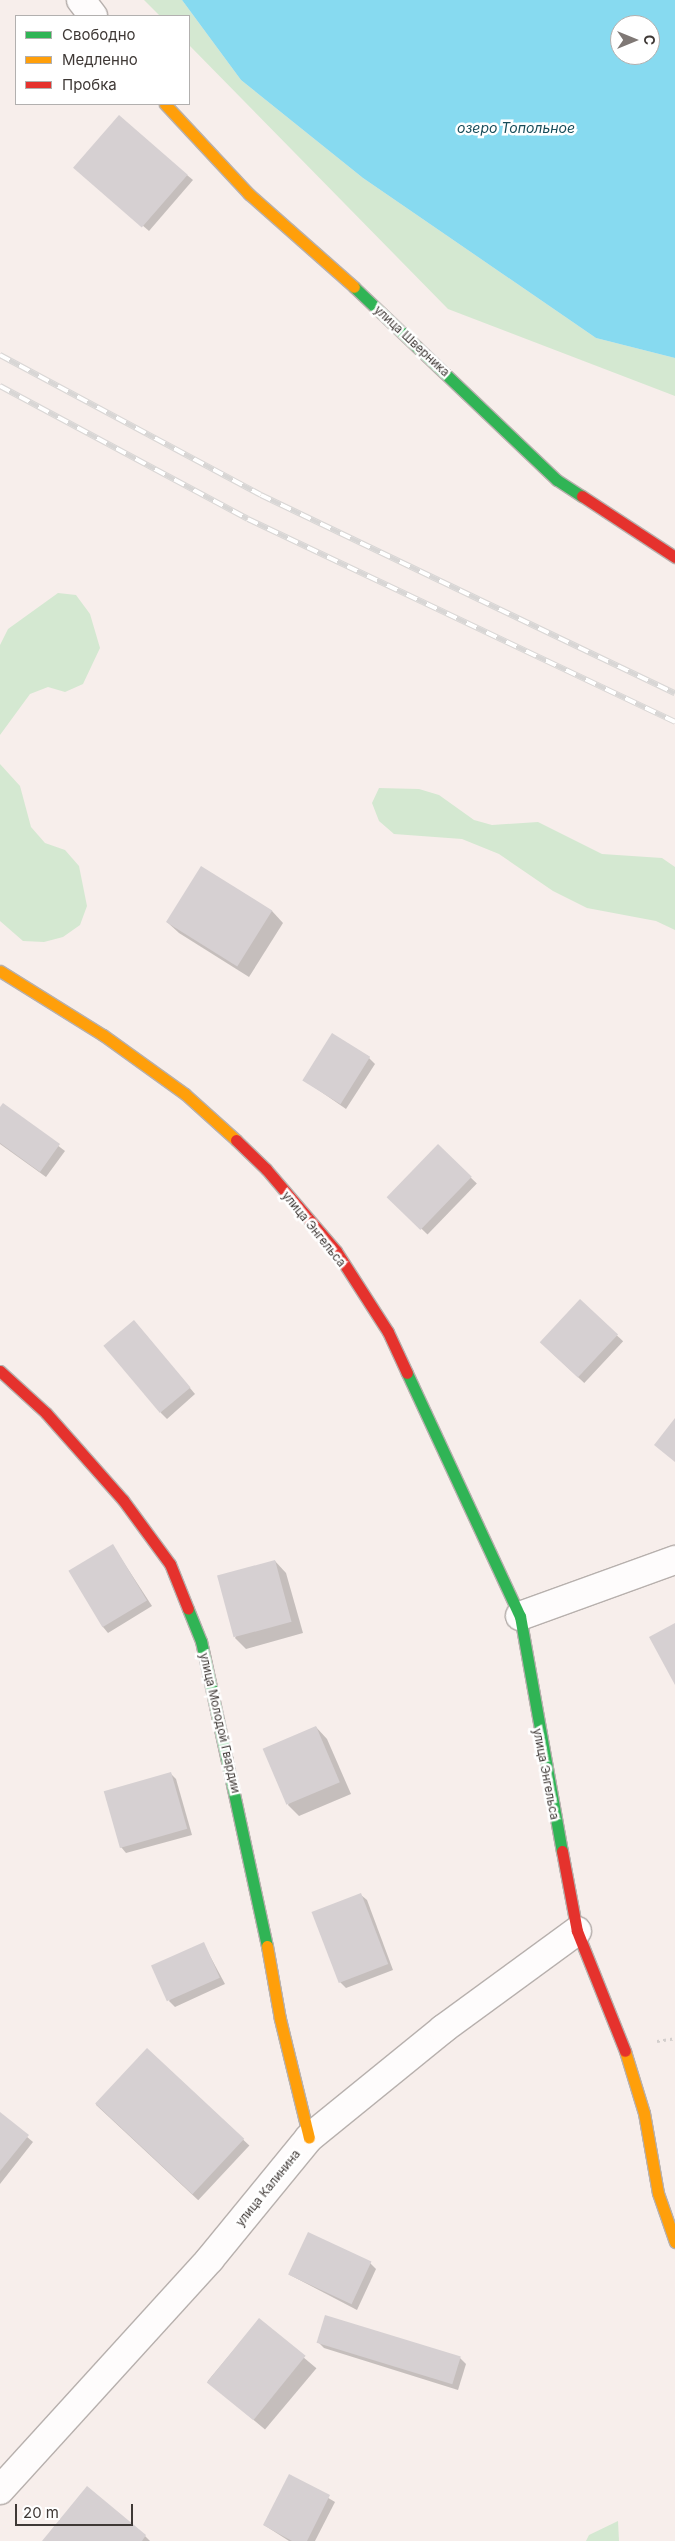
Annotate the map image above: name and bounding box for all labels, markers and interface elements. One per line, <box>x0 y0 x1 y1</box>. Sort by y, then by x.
legend <box>15 15 190 105</box>
north arrow <box>610 15 660 65</box>
text: Свободно <box>62 25 136 44</box>
text: С <box>641 35 658 45</box>
text: Медленно <box>62 50 138 69</box>
text: Пробка <box>62 75 117 94</box>
water label: озеро Топольное <box>457 120 575 136</box>
street label: улица Шверника <box>371 302 453 380</box>
street label: улица Энгельса <box>279 1188 349 1270</box>
street label: улица Молодой Гвардии <box>197 1651 243 1795</box>
street label: улица Энгельса <box>530 1727 562 1821</box>
street label: улица Калинина <box>233 2147 303 2229</box>
scale bar <box>18 2494 135 2526</box>
text: 20 m <box>23 2503 59 2522</box>

